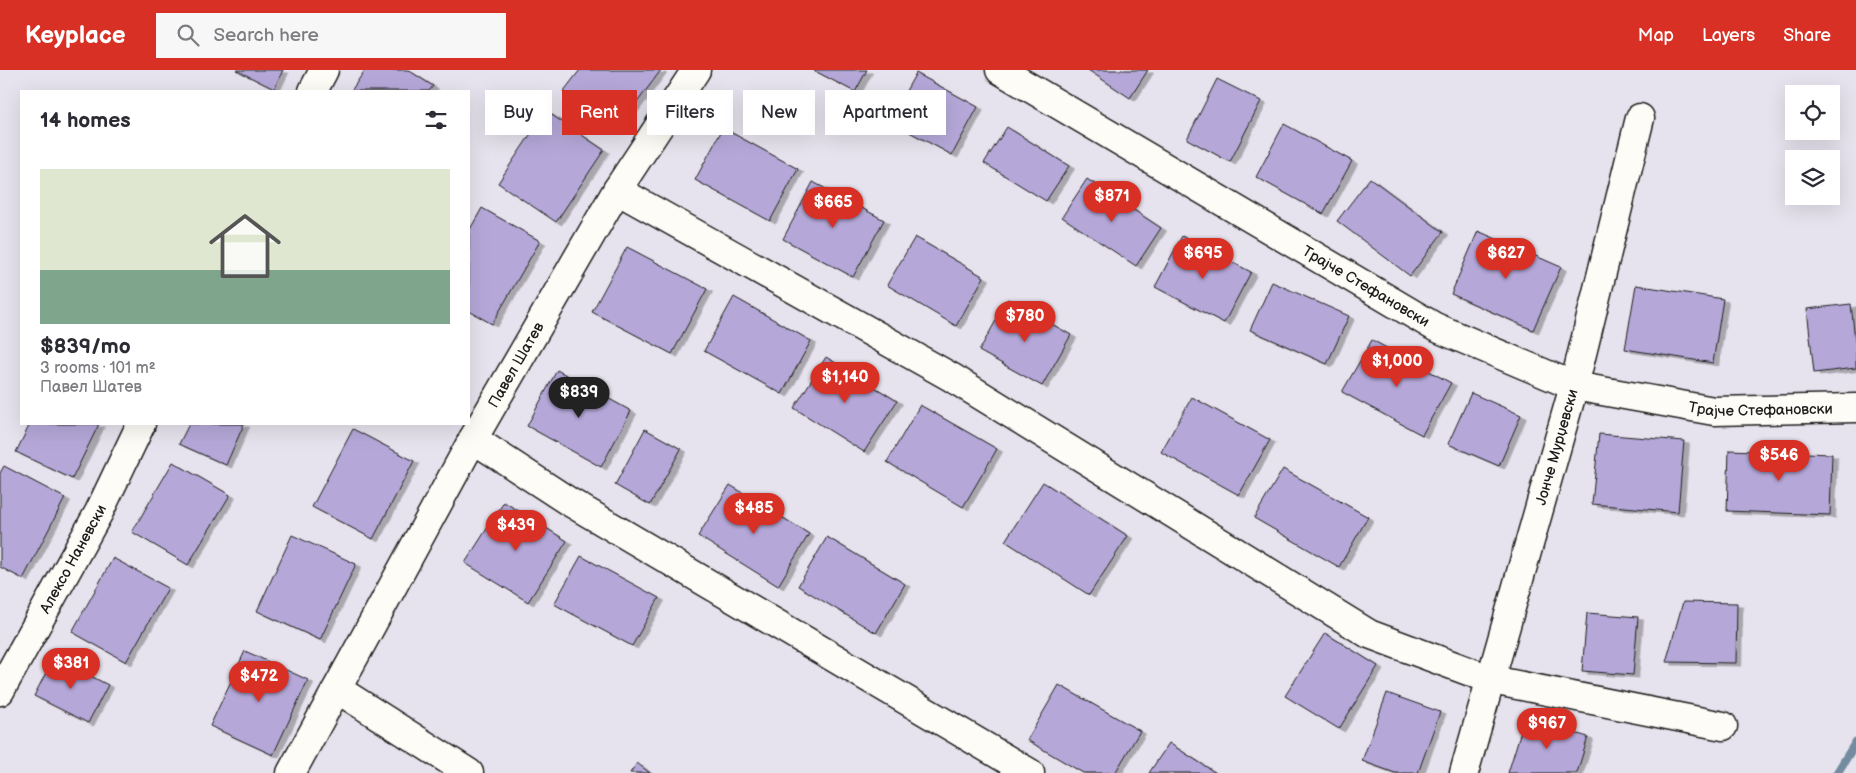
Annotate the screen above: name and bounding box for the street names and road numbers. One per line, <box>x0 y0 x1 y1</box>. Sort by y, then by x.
street label: Трајче Стефановски <box>1299 242 1433 332</box>
street label: Павел Шатев <box>484 319 549 411</box>
street label: Јонче Мурџевски <box>1532 387 1583 507</box>
street label: Трајче Стефановски <box>1687 398 1833 421</box>
street label: Алексо Наневски <box>35 502 111 618</box>

